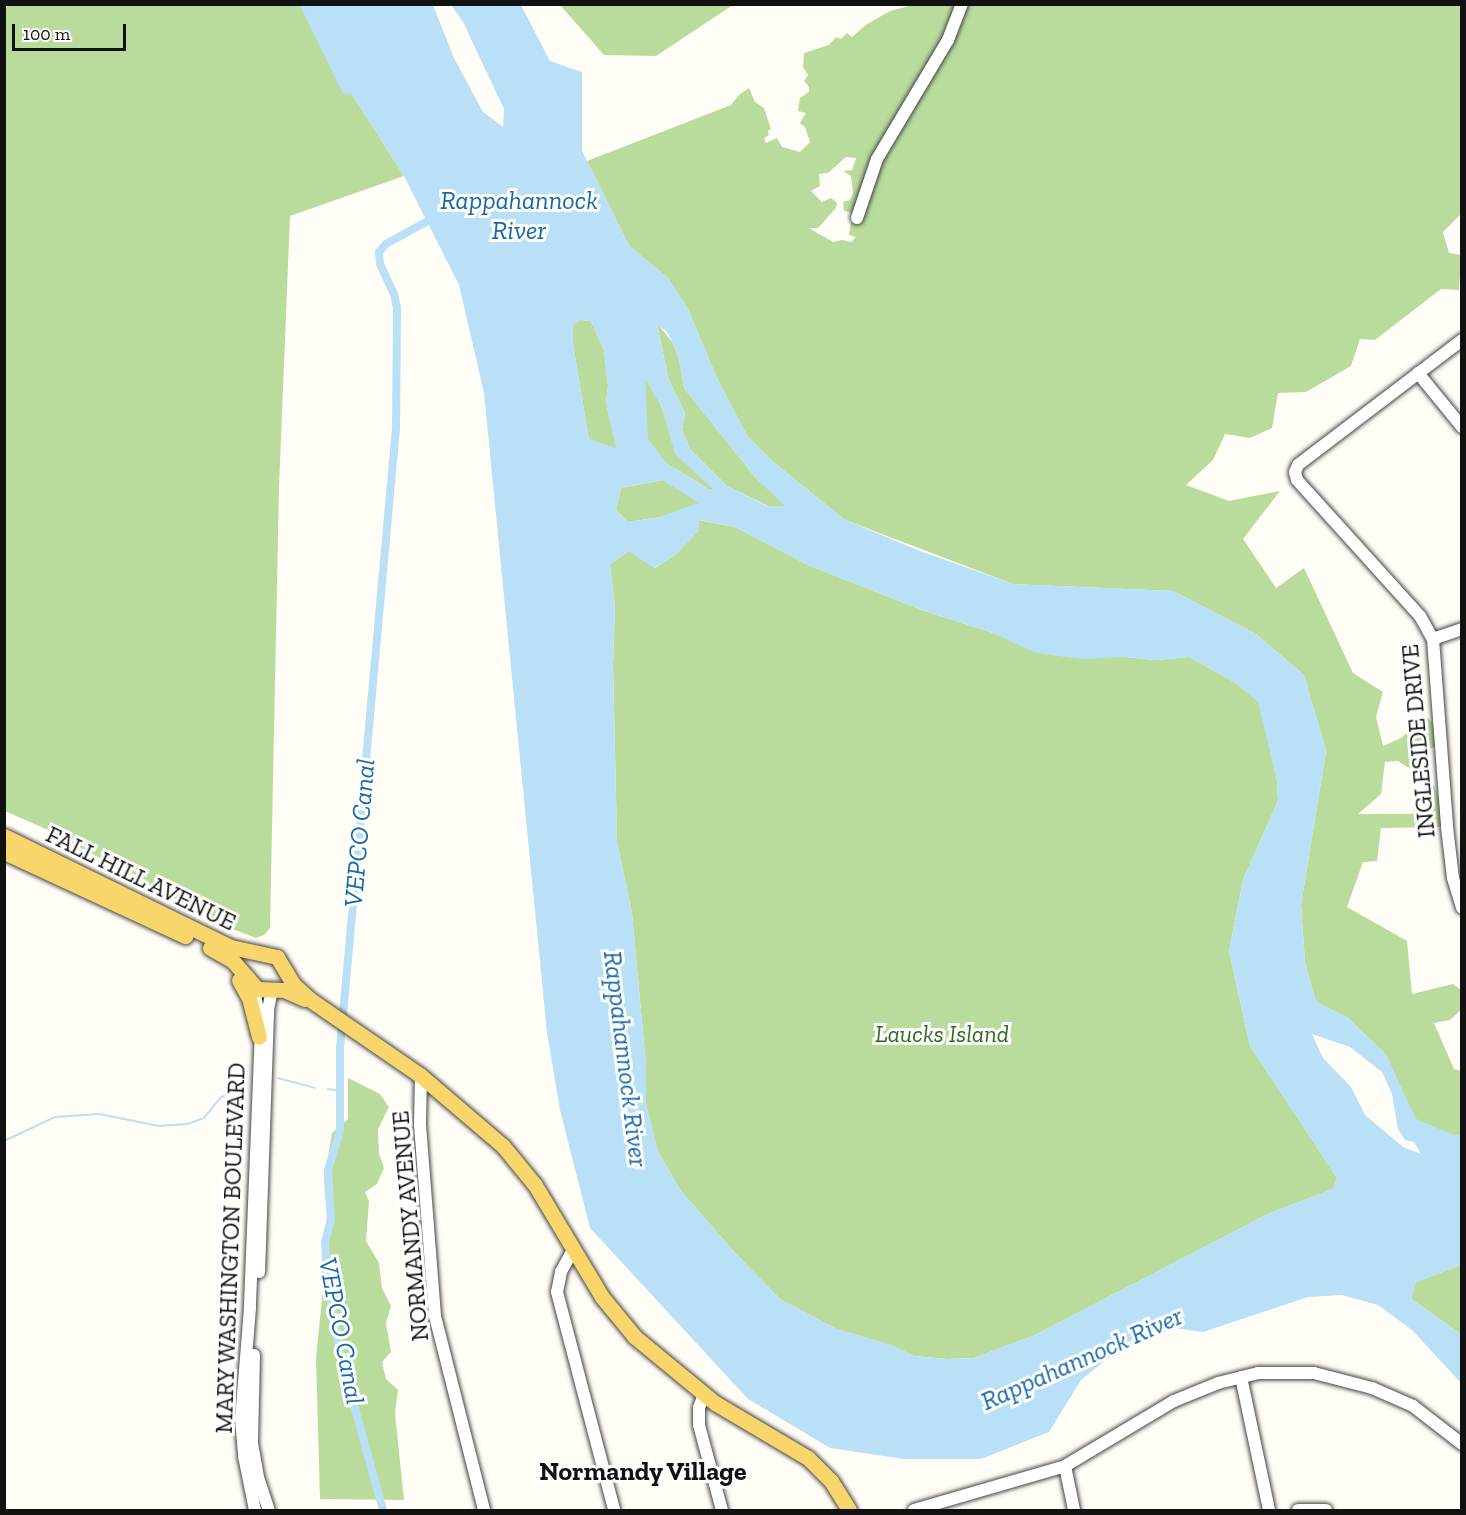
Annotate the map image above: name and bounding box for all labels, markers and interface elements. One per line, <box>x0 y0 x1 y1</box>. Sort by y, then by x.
scale bar <box>15 12 129 50</box>
text: 100 m <box>23 23 70 45</box>
water label: Rappahannock River <box>440 185 598 246</box>
street label: INGLESIDE DRIVE <box>1395 643 1441 839</box>
water label: VEPCO Canal <box>338 757 382 909</box>
street label: FALL HILL AVENUE <box>41 819 241 937</box>
water label: Rappahannock River <box>596 949 654 1169</box>
park label: Laucks Island <box>875 1020 1009 1048</box>
street label: MARY WASHINGTON BOULEVARD <box>209 1061 251 1435</box>
street label: NORMANDY AVENUE <box>386 1109 434 1343</box>
water label: VEPCO Canal <box>311 1255 371 1407</box>
water label: Rappahannock River <box>976 1300 1188 1418</box>
district label: Normandy Village <box>539 1456 747 1488</box>

